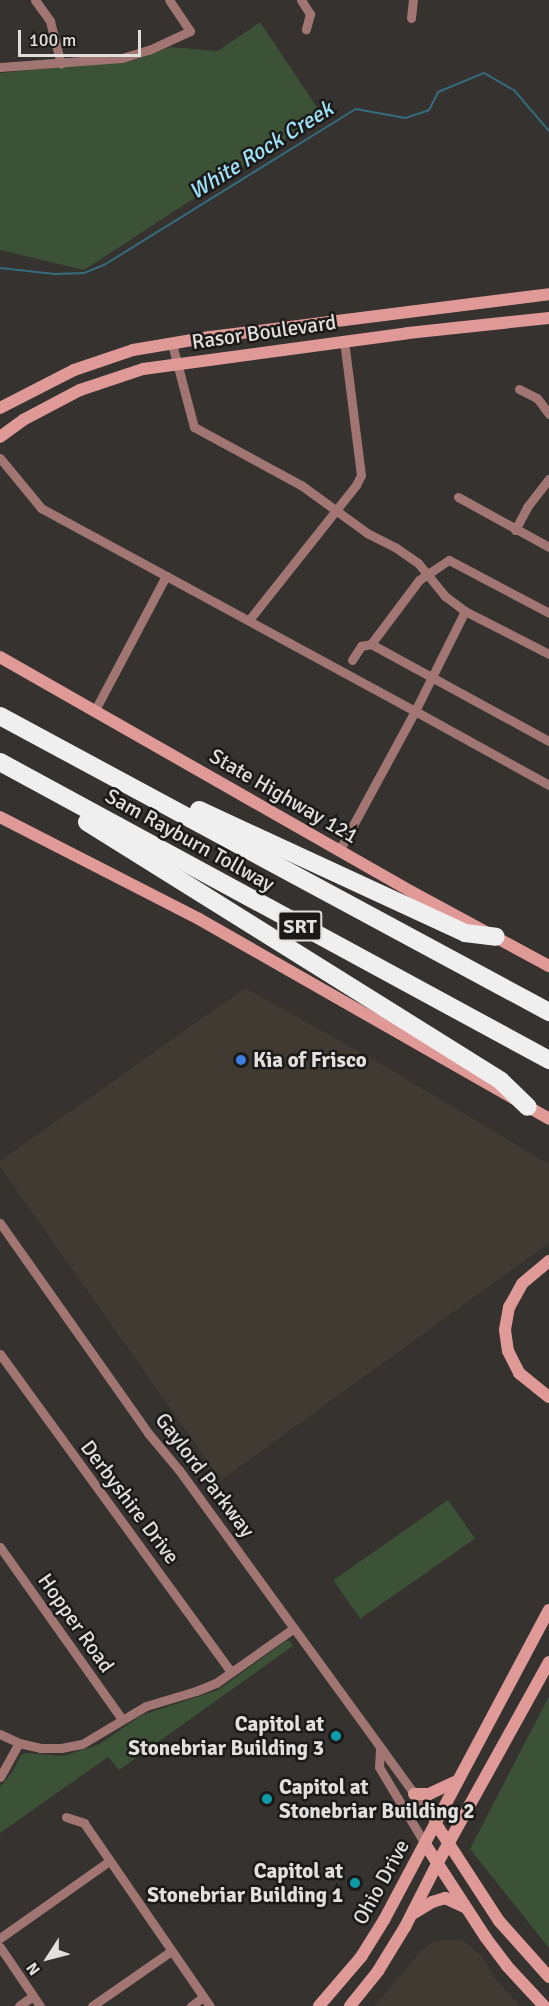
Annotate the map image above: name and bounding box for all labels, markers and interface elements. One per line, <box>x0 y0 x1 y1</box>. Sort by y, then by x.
scale bar <box>21 18 144 56</box>
text: 100 m <box>29 29 76 51</box>
water label: White Rock Creek <box>184 95 338 205</box>
street label: Rasor Boulevard <box>190 309 338 355</box>
street label: State Highway 121 <box>205 743 363 849</box>
street label: Sam Rayburn Tollway <box>101 783 279 897</box>
road number: SRT <box>276 909 324 943</box>
place label: Kia of Frisco <box>253 1047 367 1073</box>
marker: Kia of Frisco <box>234 1053 248 1067</box>
street label: Gaylord Parkway <box>150 1408 260 1542</box>
street label: Derbyshire Drive <box>75 1435 185 1569</box>
street label: Hopper Road <box>33 1569 119 1677</box>
place label: Capitol at Stonebriar Building 3 <box>128 1711 324 1761</box>
marker: Capitol at Stonebriar Building 3 <box>329 1729 343 1743</box>
place label: Capitol at Stonebriar Building 2 <box>279 1774 475 1824</box>
marker: Capitol at Stonebriar Building 2 <box>260 1792 274 1806</box>
street label: Ohio Drive <box>347 1835 415 1929</box>
place label: Capitol at Stonebriar Building 1 <box>147 1858 343 1908</box>
marker: Capitol at Stonebriar Building 1 <box>348 1876 362 1890</box>
north arrow <box>18 1928 78 1988</box>
text: N <box>22 1958 45 1979</box>

